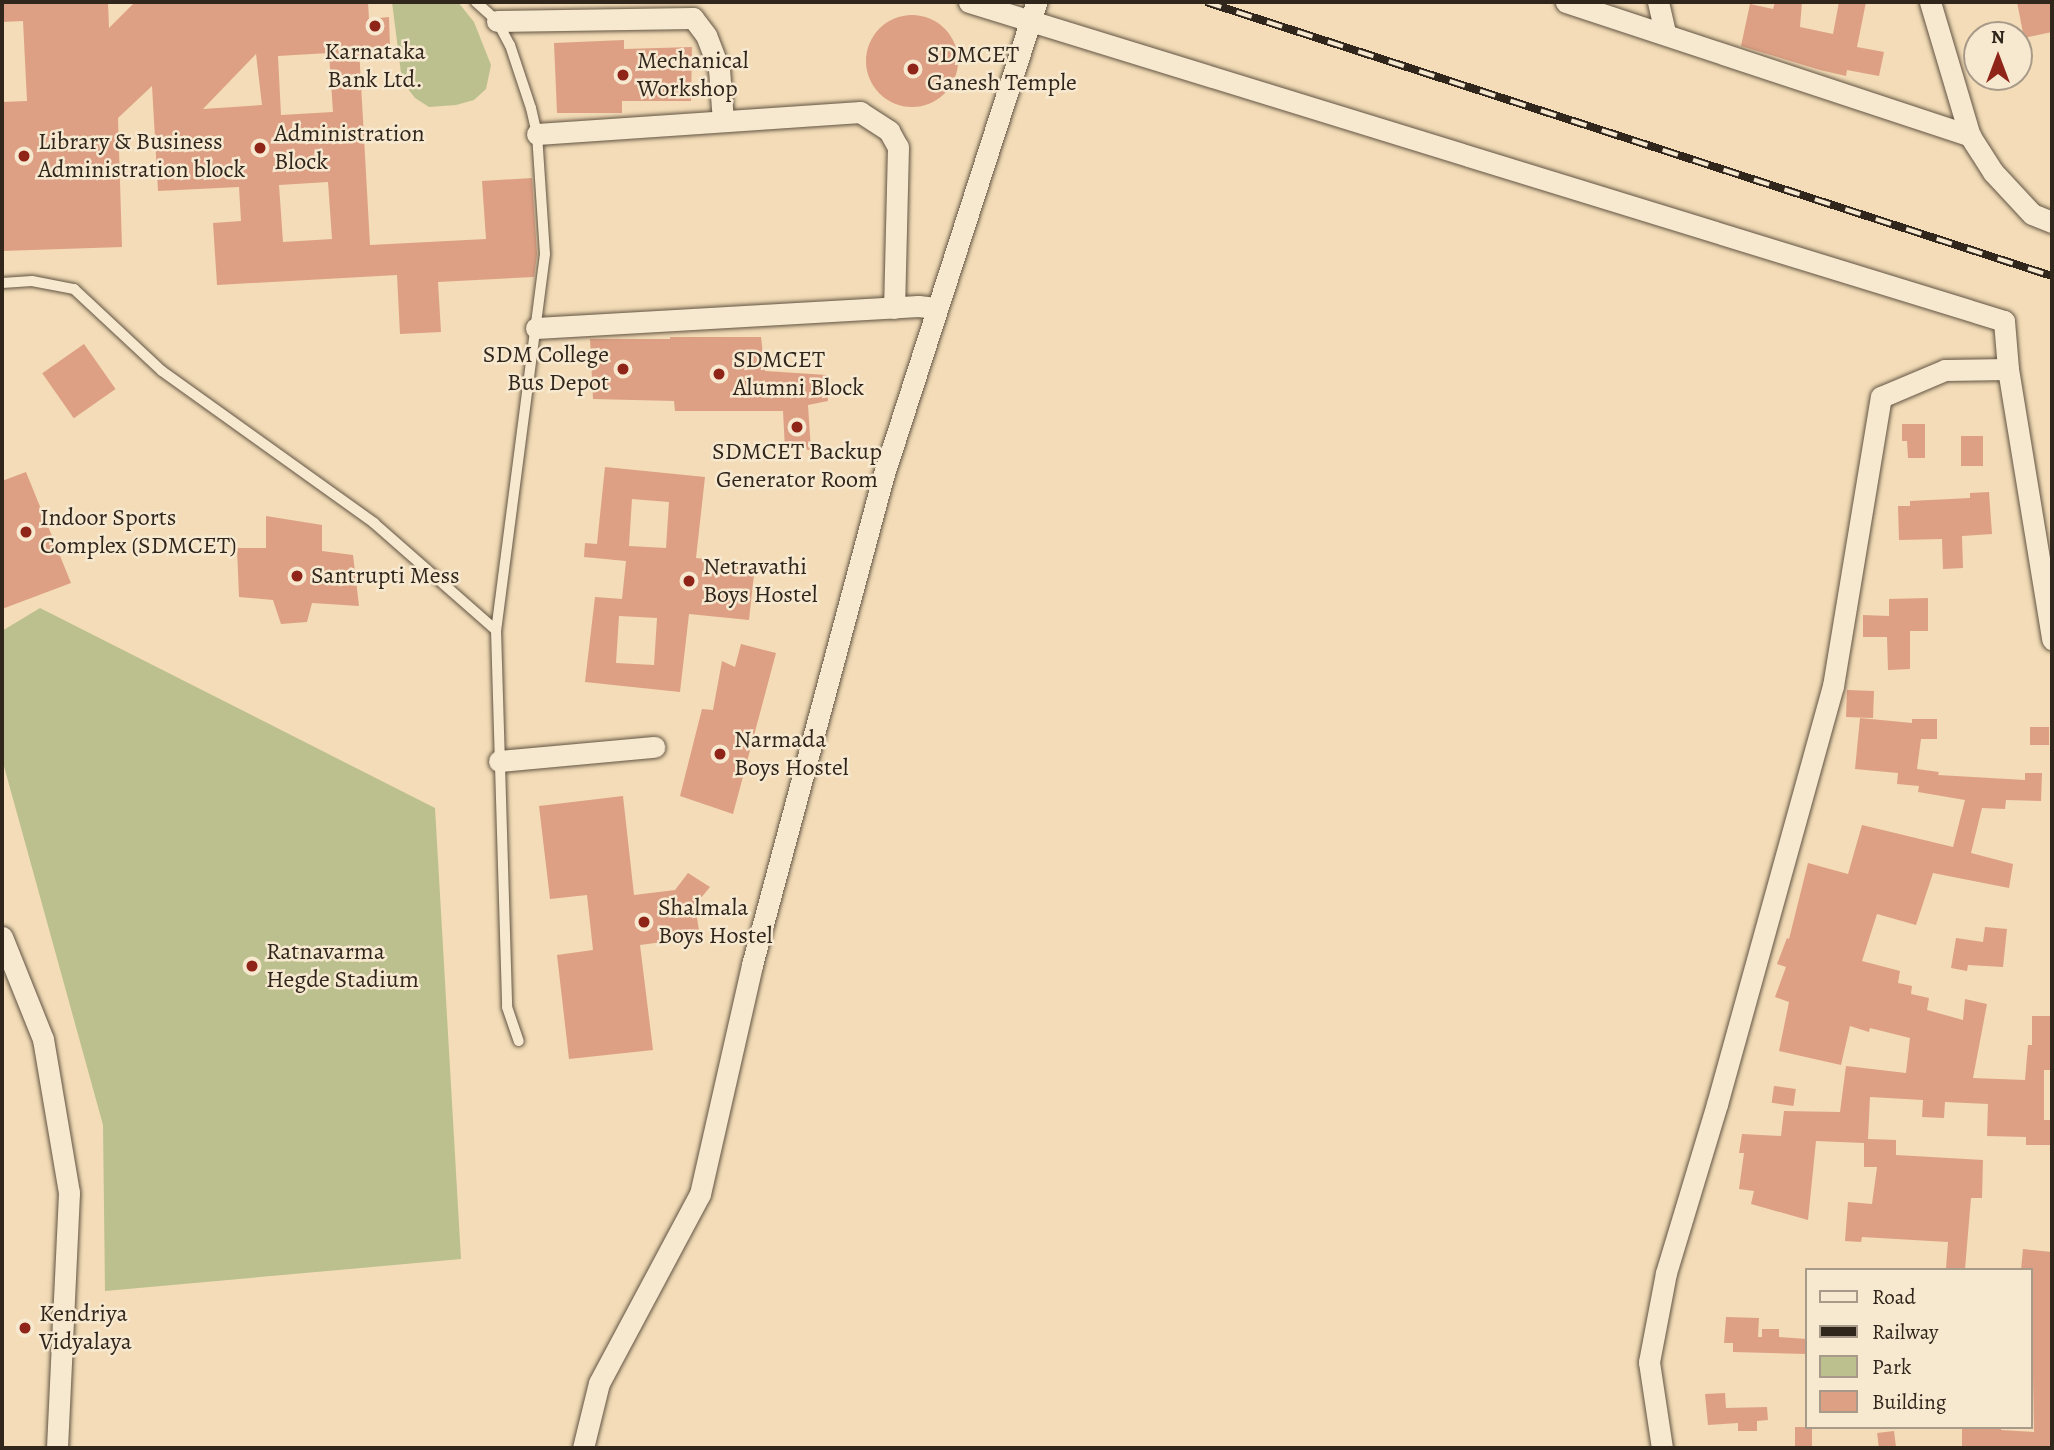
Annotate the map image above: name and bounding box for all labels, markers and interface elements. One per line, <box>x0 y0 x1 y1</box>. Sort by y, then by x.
marker: Karnataka Bank Ltd. <box>367 18 383 34</box>
north arrow <box>1963 21 2033 91</box>
text: N <box>1991 24 2005 50</box>
place label: Karnataka Bank Ltd. <box>324 38 426 94</box>
place label: SDMCET Ganesh Temple <box>927 41 1077 97</box>
place label: Mechanical Workshop <box>637 47 749 103</box>
marker: SDMCET Ganesh Temple <box>905 61 921 77</box>
marker: Mechanical Workshop <box>615 67 631 83</box>
place label: Administration Block <box>274 120 425 176</box>
place label: Library & Business Administration block <box>38 128 246 184</box>
marker: Administration Block <box>252 140 268 156</box>
marker: Library & Business Administration block <box>16 148 32 164</box>
place label: SDM College Bus Depot <box>483 341 609 397</box>
place label: SDMCET Alumni Block <box>733 346 864 402</box>
marker: SDM College Bus Depot <box>615 361 631 377</box>
marker: SDMCET Alumni Block <box>711 366 727 382</box>
marker: SDMCET Backup Generator Room <box>789 419 805 435</box>
place label: SDMCET Backup Generator Room <box>712 438 882 494</box>
place label: Indoor Sports Complex (SDMCET) <box>40 504 237 560</box>
marker: Indoor Sports Complex (SDMCET) <box>18 524 34 540</box>
place label: Netravathi Boys Hostel <box>703 553 818 609</box>
place label: Santrupti Mess <box>311 562 460 590</box>
marker: Santrupti Mess <box>289 568 305 584</box>
marker: Netravathi Boys Hostel <box>681 573 697 589</box>
place label: Narmada Boys Hostel <box>734 726 849 782</box>
marker: Narmada Boys Hostel <box>712 746 728 762</box>
place label: Shalmala Boys Hostel <box>658 894 773 950</box>
marker: Shalmala Boys Hostel <box>636 914 652 930</box>
place label: Ratnavarma Hegde Stadium <box>266 938 419 994</box>
marker: Ratnavarma Hegde Stadium <box>244 958 260 974</box>
legend <box>1806 1268 2033 1429</box>
text: Road <box>1872 1283 1916 1311</box>
place label: Kendriya Vidyalaya <box>39 1300 132 1356</box>
text: Railway <box>1872 1318 1938 1346</box>
marker: Kendriya Vidyalaya <box>17 1320 33 1336</box>
text: Park <box>1872 1353 1911 1381</box>
text: Building <box>1872 1388 1946 1416</box>

